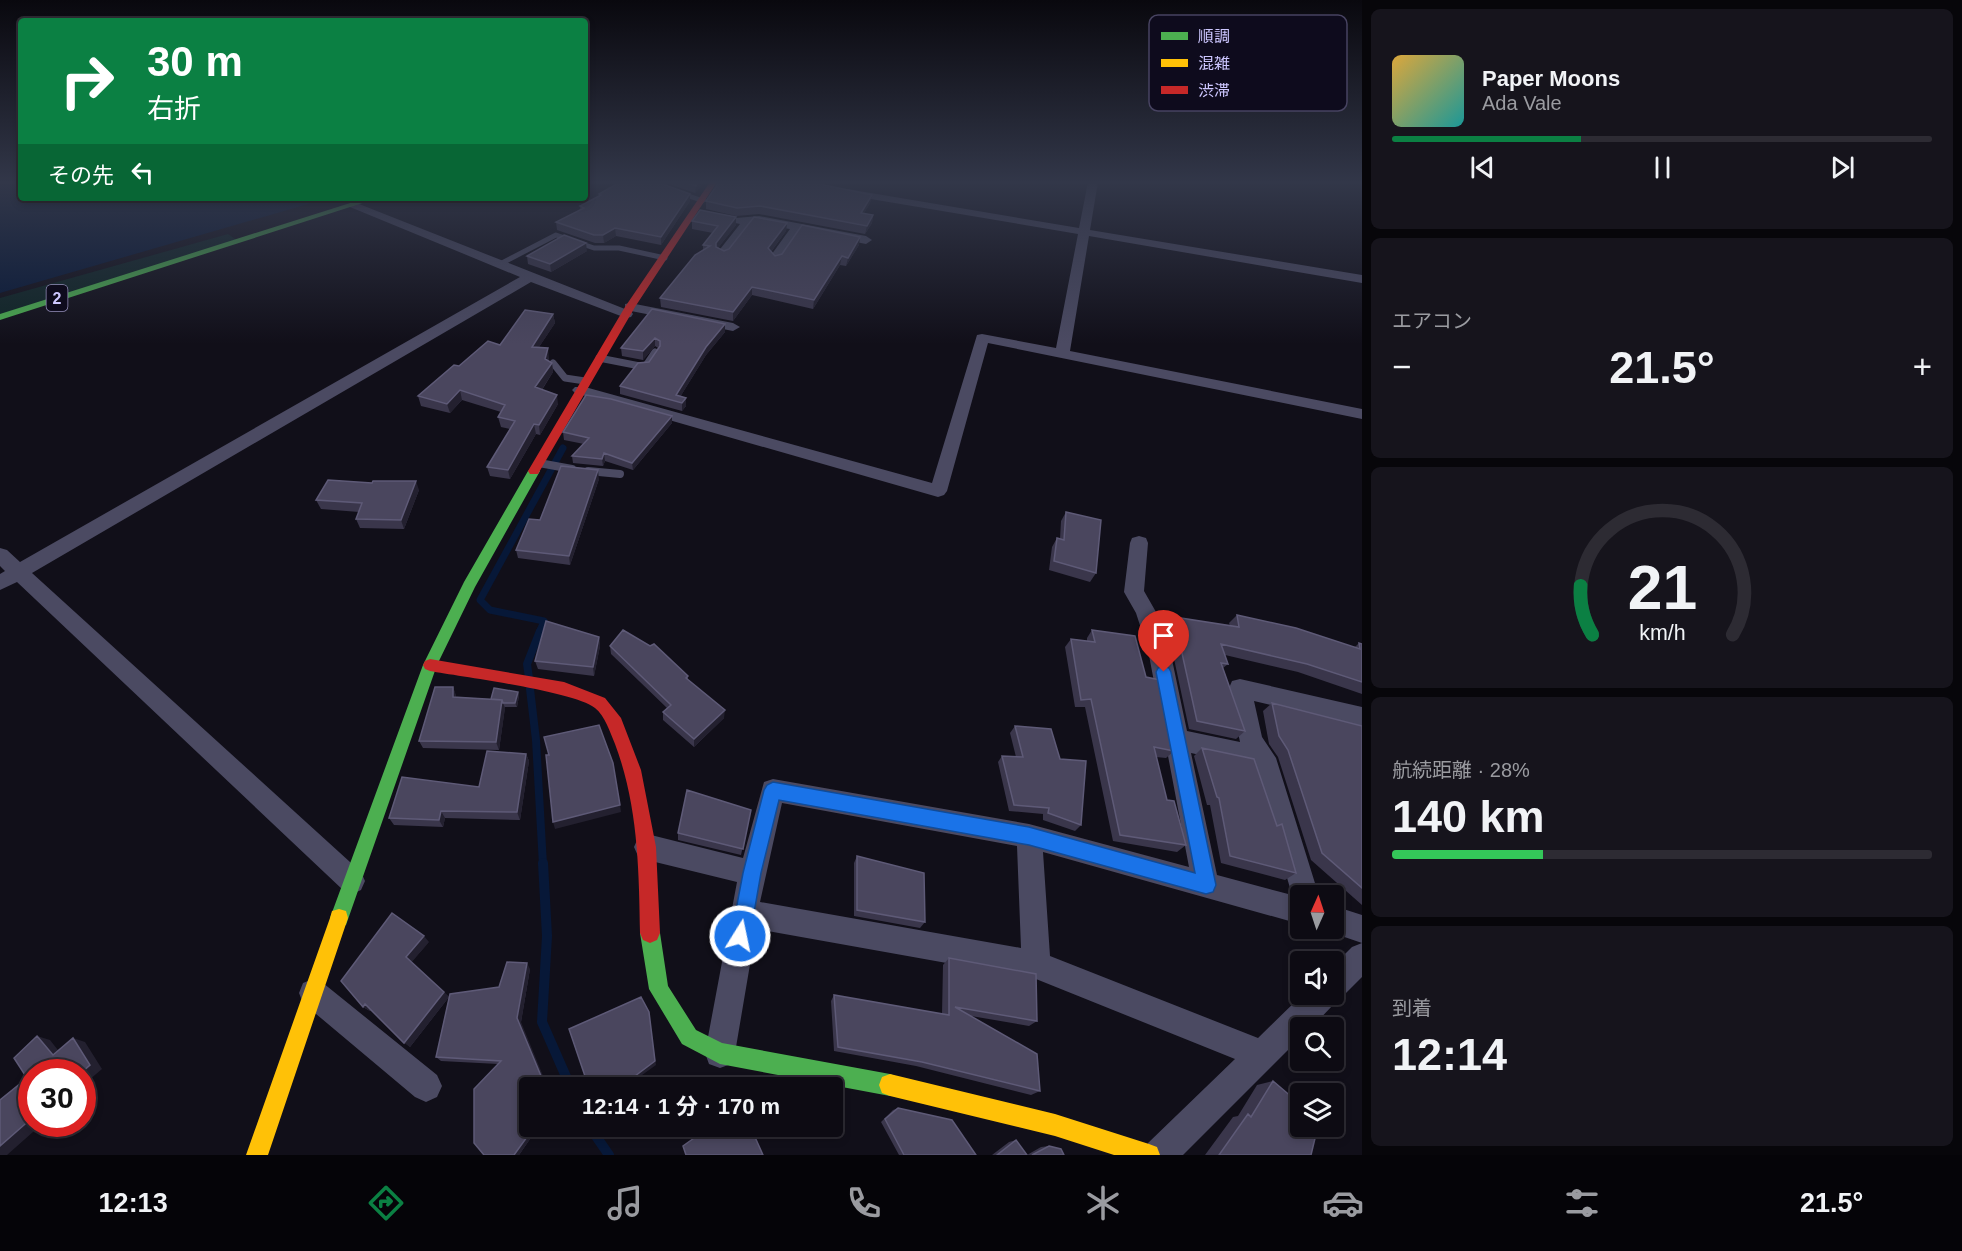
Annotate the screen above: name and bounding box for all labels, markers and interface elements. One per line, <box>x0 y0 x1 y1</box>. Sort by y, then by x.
legend <box>1149 15 1347 111</box>
text: 順調 <box>1198 28 1230 45</box>
text: 30 m <box>147 38 243 85</box>
icon: right <box>48 42 126 120</box>
text: 混雑 <box>1198 55 1230 72</box>
text: Paper Moons <box>1482 66 1620 91</box>
text: 渋滞 <box>1198 82 1230 99</box>
text: Ada Vale <box>1482 92 1562 114</box>
text: 右折 <box>147 94 201 124</box>
icon: previous <box>1466 151 1499 184</box>
icon: pause <box>1646 151 1679 184</box>
icon: next <box>1826 151 1859 184</box>
icon: left <box>126 156 159 189</box>
text: その先 <box>48 163 114 188</box>
road number: 2 <box>46 285 68 311</box>
text: エアコン <box>1392 310 1472 332</box>
text: 21.5° <box>1609 342 1715 393</box>
text: − <box>1392 348 1411 385</box>
text: + <box>1913 348 1932 385</box>
text: 21 <box>1627 553 1697 622</box>
pin <box>1138 610 1189 672</box>
icon: arrive <box>1147 619 1180 652</box>
text: km/h <box>1639 621 1685 645</box>
text: 航続距離 · 28% <box>1392 759 1530 781</box>
text: 140 km <box>1392 791 1545 842</box>
north arrow <box>1290 885 1344 939</box>
map controls <box>1290 885 1344 1137</box>
position arrow <box>708 904 772 968</box>
button: sound <box>1290 951 1344 1005</box>
text: 到着 <box>1392 997 1432 1019</box>
button: search <box>1290 1017 1344 1071</box>
text: 12:14 <box>1392 1029 1507 1080</box>
speed limit sign: 30 <box>18 1059 96 1137</box>
button: layers <box>1290 1083 1344 1137</box>
text: 12:14 · 1 分 · 170 m <box>582 1094 780 1119</box>
icon: directions <box>365 1182 407 1224</box>
icon: music <box>604 1182 646 1224</box>
icon: phone <box>843 1182 885 1224</box>
icon: climate <box>1082 1182 1124 1224</box>
icon: car <box>1322 1182 1364 1224</box>
icon: filters <box>1561 1182 1603 1224</box>
text: 12:13 <box>99 1188 168 1218</box>
text: 21.5° <box>1800 1188 1863 1218</box>

